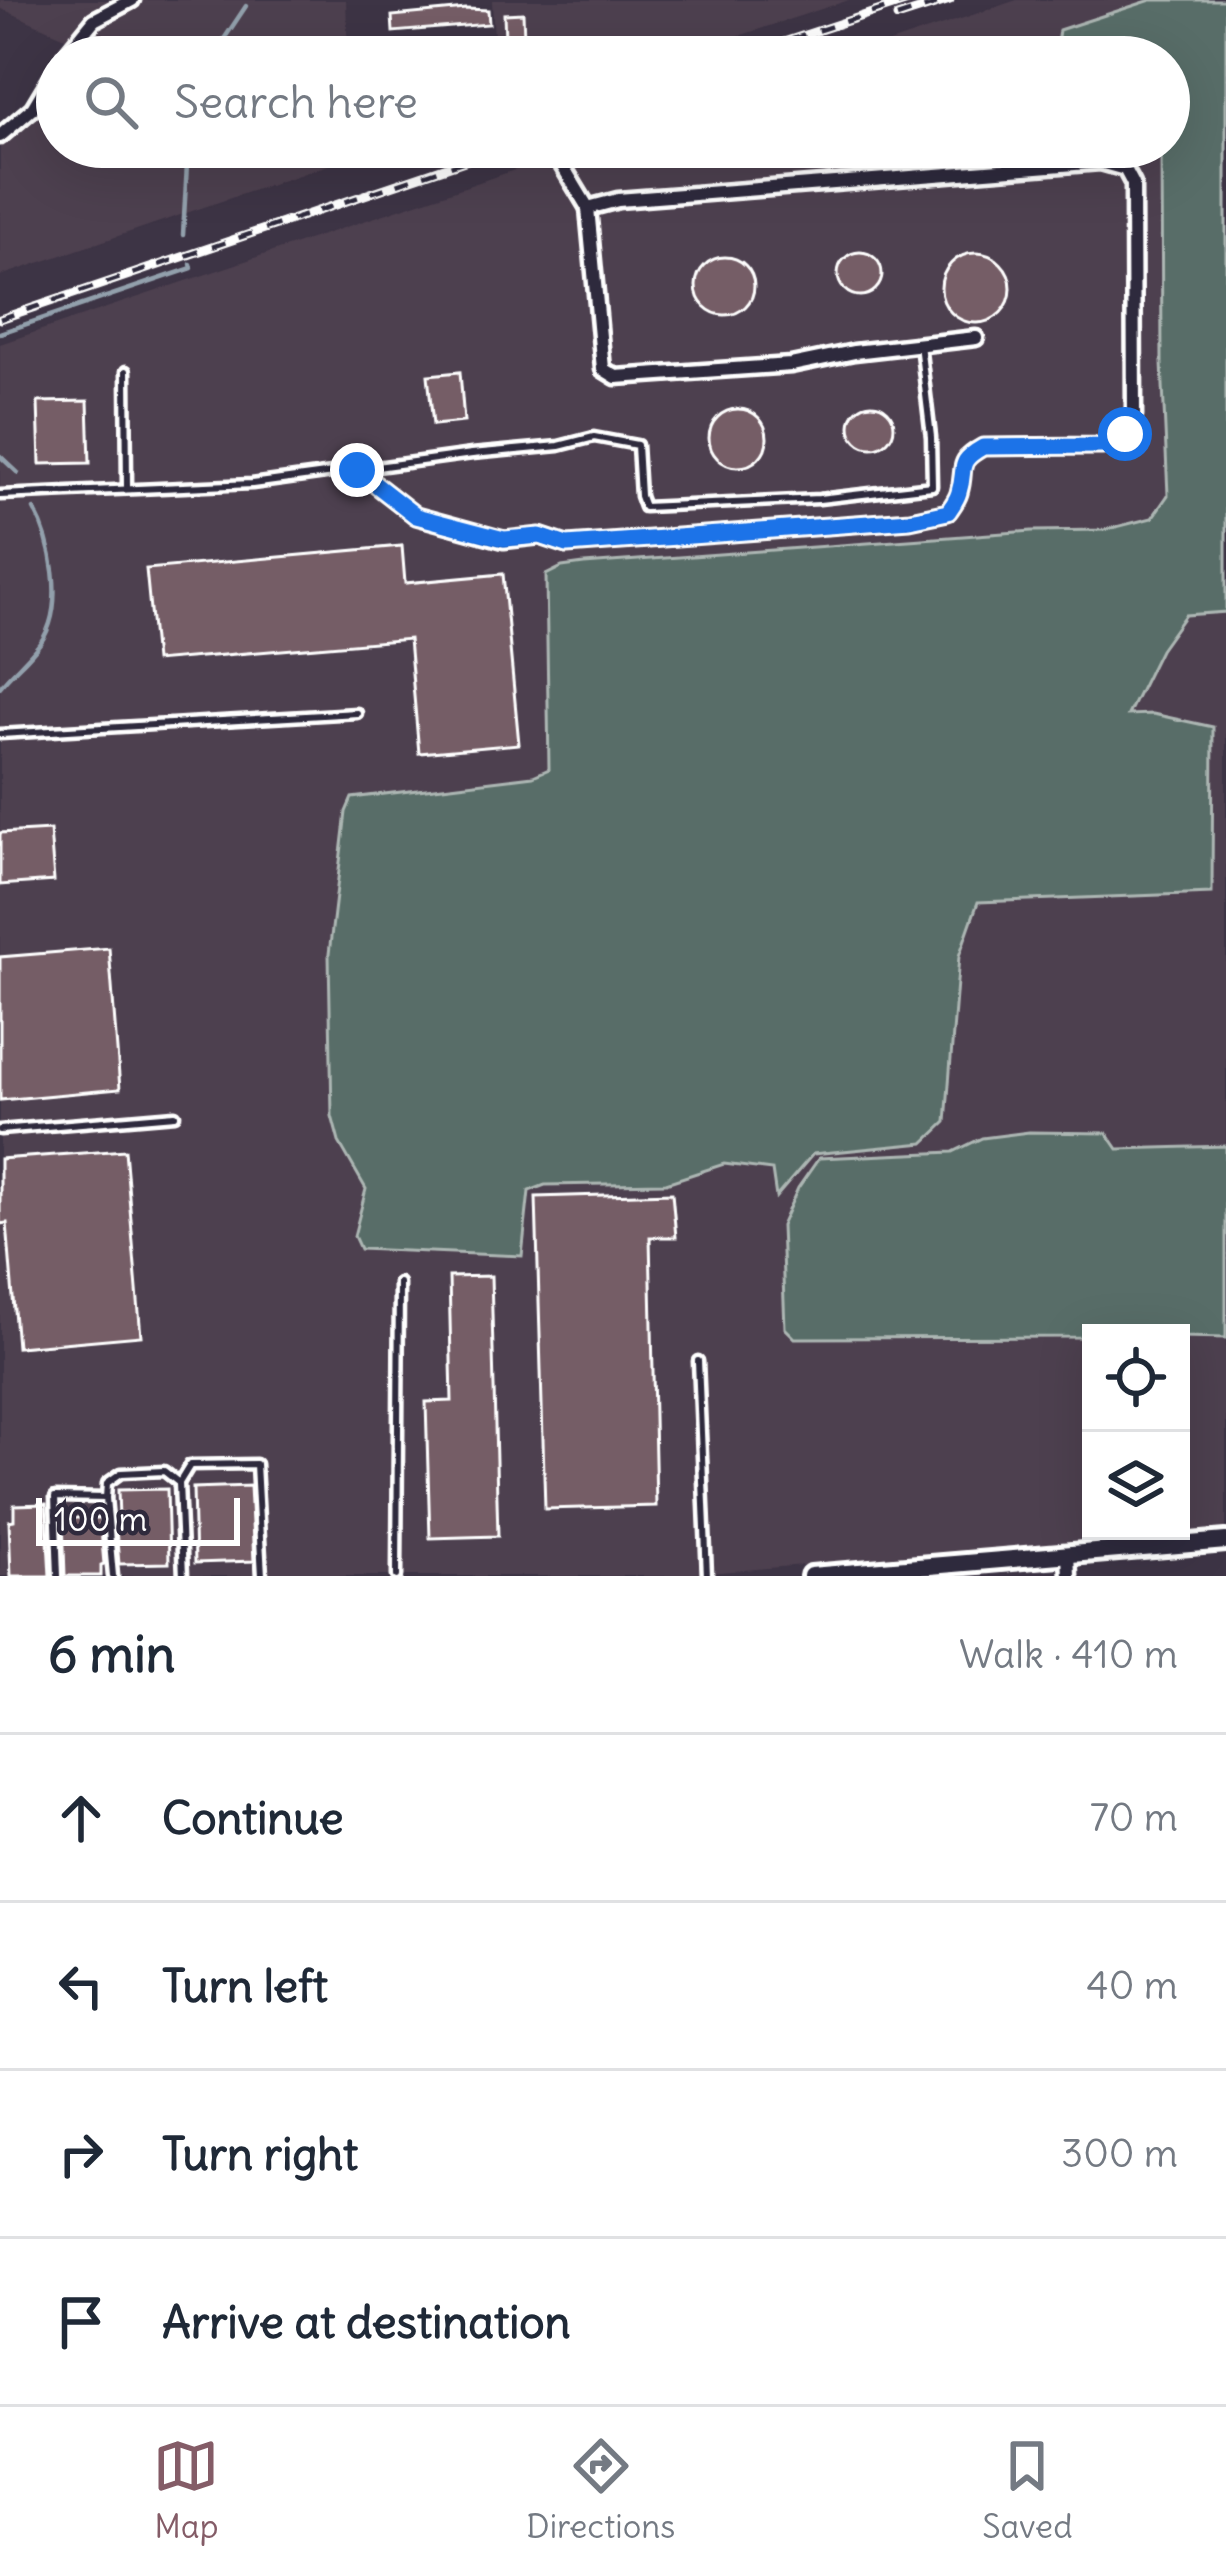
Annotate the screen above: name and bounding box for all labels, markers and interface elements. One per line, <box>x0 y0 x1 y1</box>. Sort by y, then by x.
search box <box>36 36 1190 168</box>
icon: search <box>78 69 144 135</box>
text: Search here <box>174 74 418 130</box>
route start <box>1098 407 1152 461</box>
route end <box>330 443 384 497</box>
map controls <box>1082 1324 1190 1540</box>
button: locate <box>1082 1324 1190 1432</box>
button: layers <box>1082 1432 1190 1540</box>
scale bar <box>36 1492 240 1545</box>
text: 100 m <box>54 1498 147 1540</box>
text: 6 min <box>48 1622 175 1686</box>
text: Walk · 410 m <box>959 1630 1178 1679</box>
icon: ahead <box>48 1785 114 1851</box>
text: Continue <box>162 1790 344 1846</box>
text: 70 m <box>1090 1793 1178 1842</box>
icon: left <box>48 1953 114 2019</box>
text: Turn left <box>162 1958 328 2014</box>
text: 40 m <box>1086 1961 1178 2010</box>
icon: right <box>48 2121 114 2187</box>
text: Turn right <box>162 2126 358 2182</box>
text: 300 m <box>1061 2129 1178 2178</box>
icon: arrive <box>48 2289 114 2355</box>
text: Arrive at destination <box>162 2294 571 2350</box>
tab: Map <box>153 2433 219 2547</box>
tab: Directions <box>526 2433 675 2547</box>
tab: Saved <box>982 2433 1073 2547</box>

